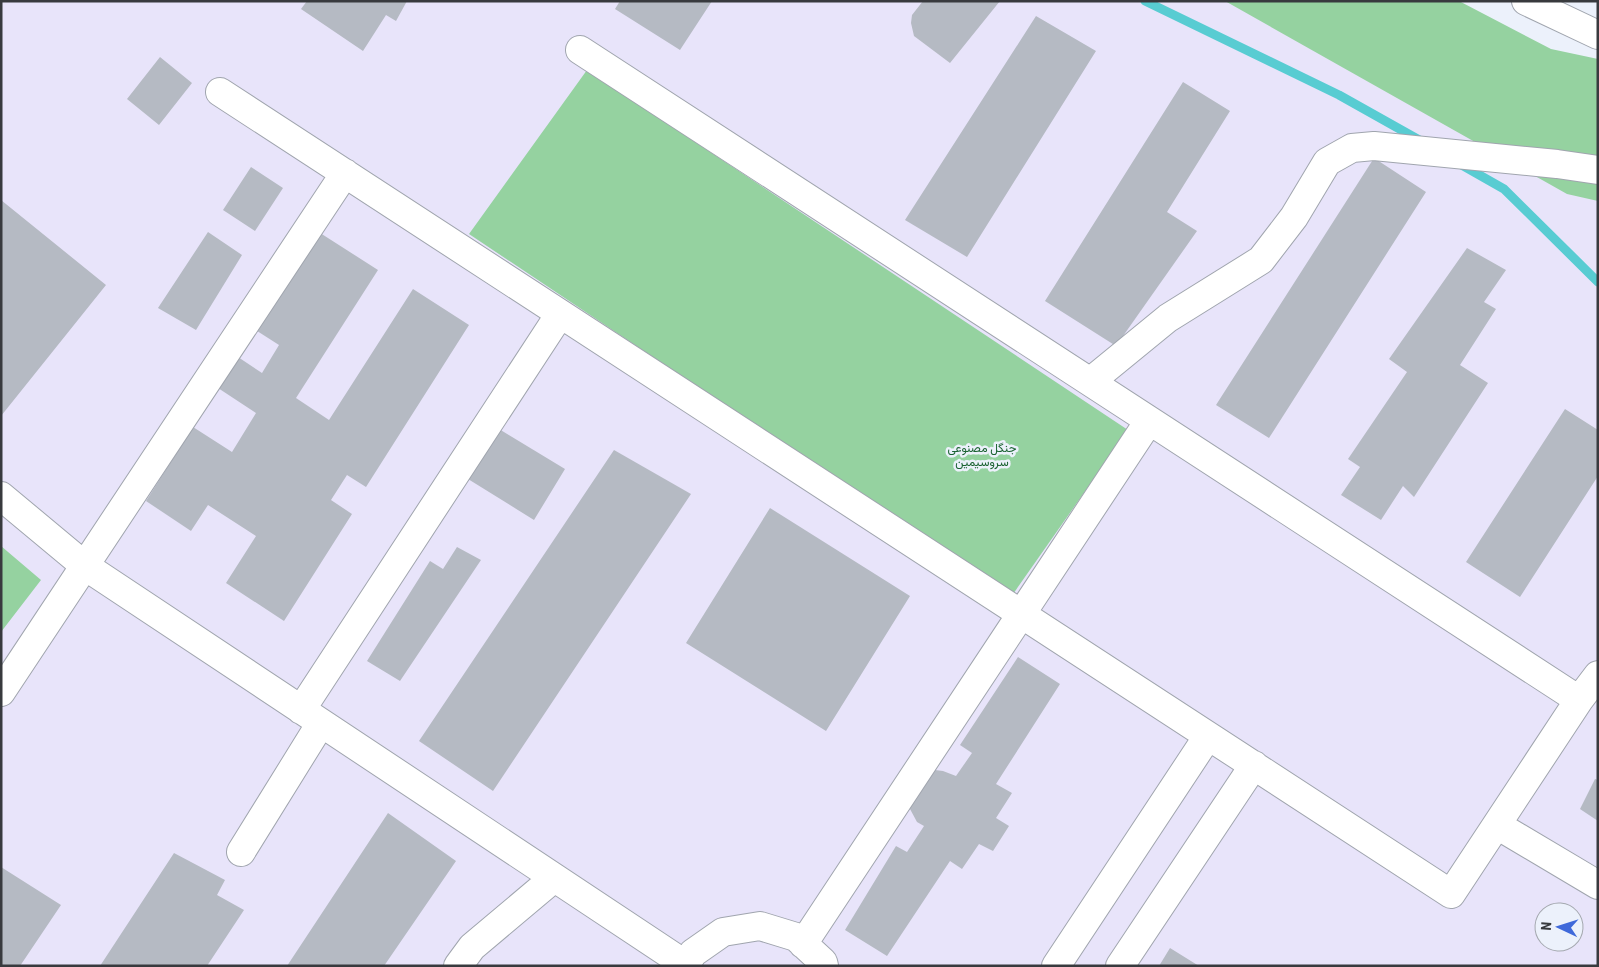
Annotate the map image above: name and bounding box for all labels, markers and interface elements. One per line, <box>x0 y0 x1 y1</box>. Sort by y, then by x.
park label: جنگل مصنوعی سروسیمین <box>947 441 1017 470</box>
north arrow <box>1534 902 1584 952</box>
text: N <box>1538 921 1554 931</box>

